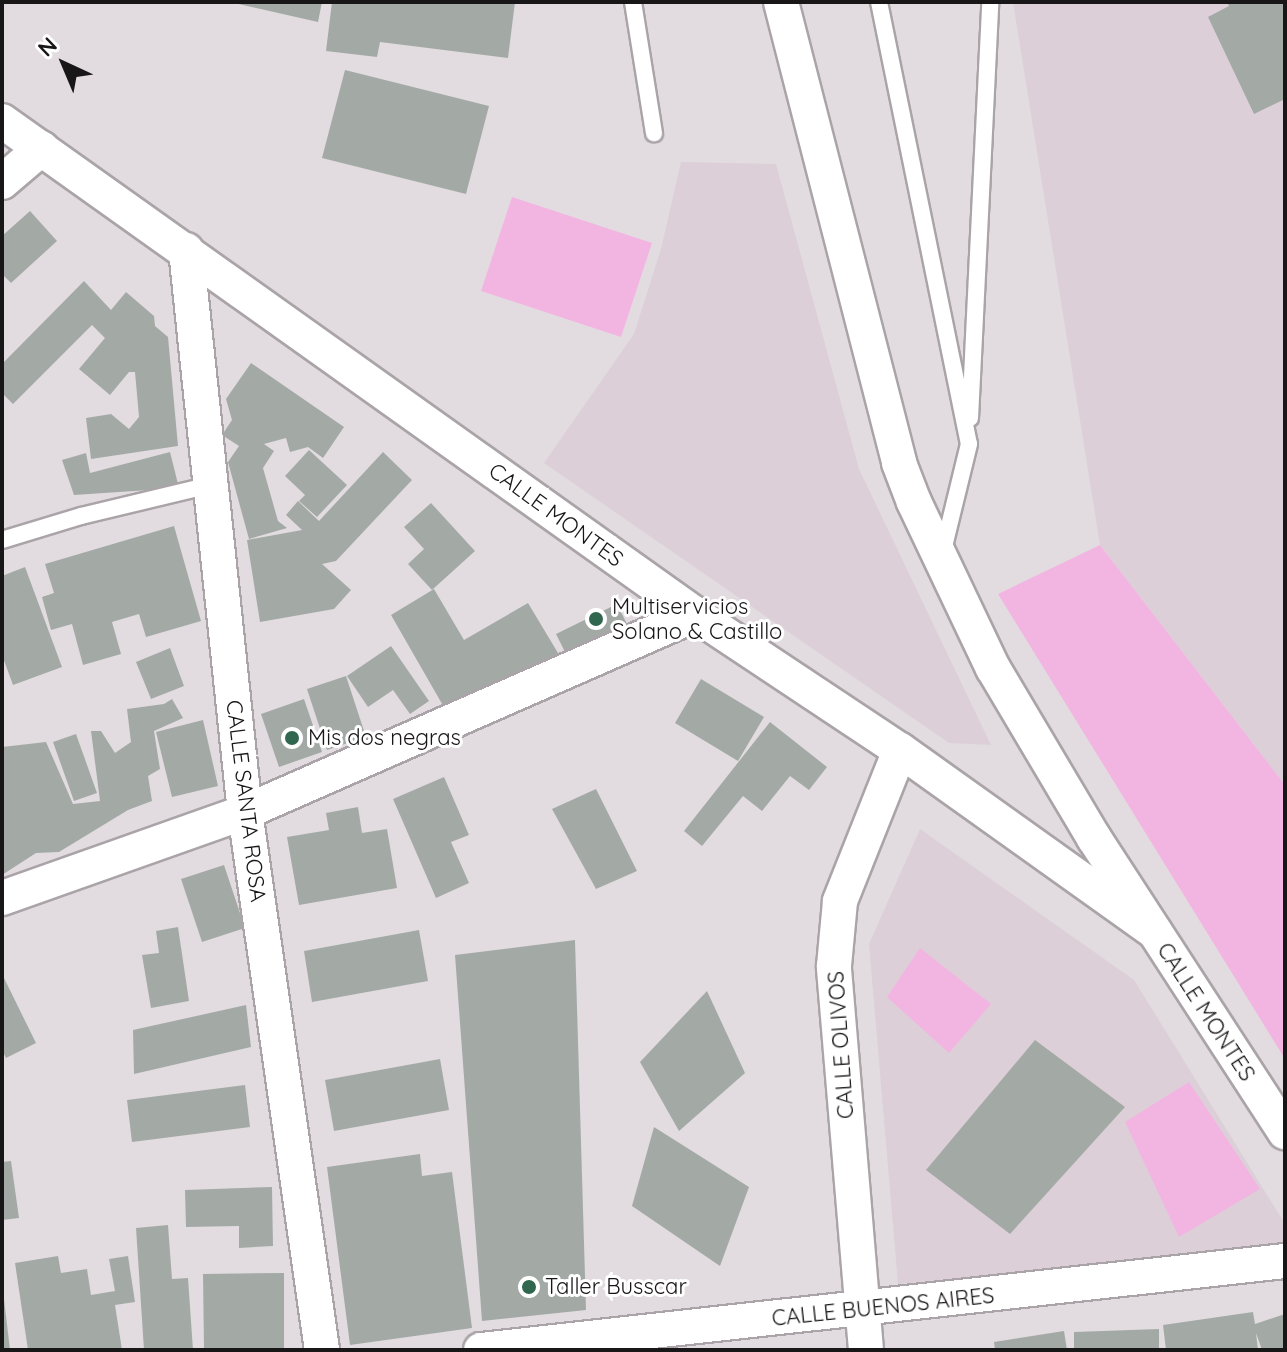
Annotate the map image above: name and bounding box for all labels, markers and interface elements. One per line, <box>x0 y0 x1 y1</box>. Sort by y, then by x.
north arrow <box>24 24 104 104</box>
text: N <box>32 31 63 62</box>
street label: CALLE MONTES <box>484 457 628 573</box>
place label: Multiservicios Solano & Castillo <box>612 593 782 644</box>
marker: Multiservicios Solano & Castillo <box>587 610 605 628</box>
street label: CALLE SANTA ROSA <box>220 698 272 904</box>
place label: Mis dos negras <box>308 725 461 751</box>
marker: Mis dos negras <box>283 729 301 747</box>
street label: CALLE MONTES <box>1151 938 1261 1086</box>
street label: CALLE OLIVOS <box>823 970 859 1120</box>
place label: Taller Busscar <box>545 1274 687 1300</box>
marker: Taller Busscar <box>520 1278 538 1296</box>
street label: CALLE BUENOS AIRES <box>770 1282 996 1332</box>

